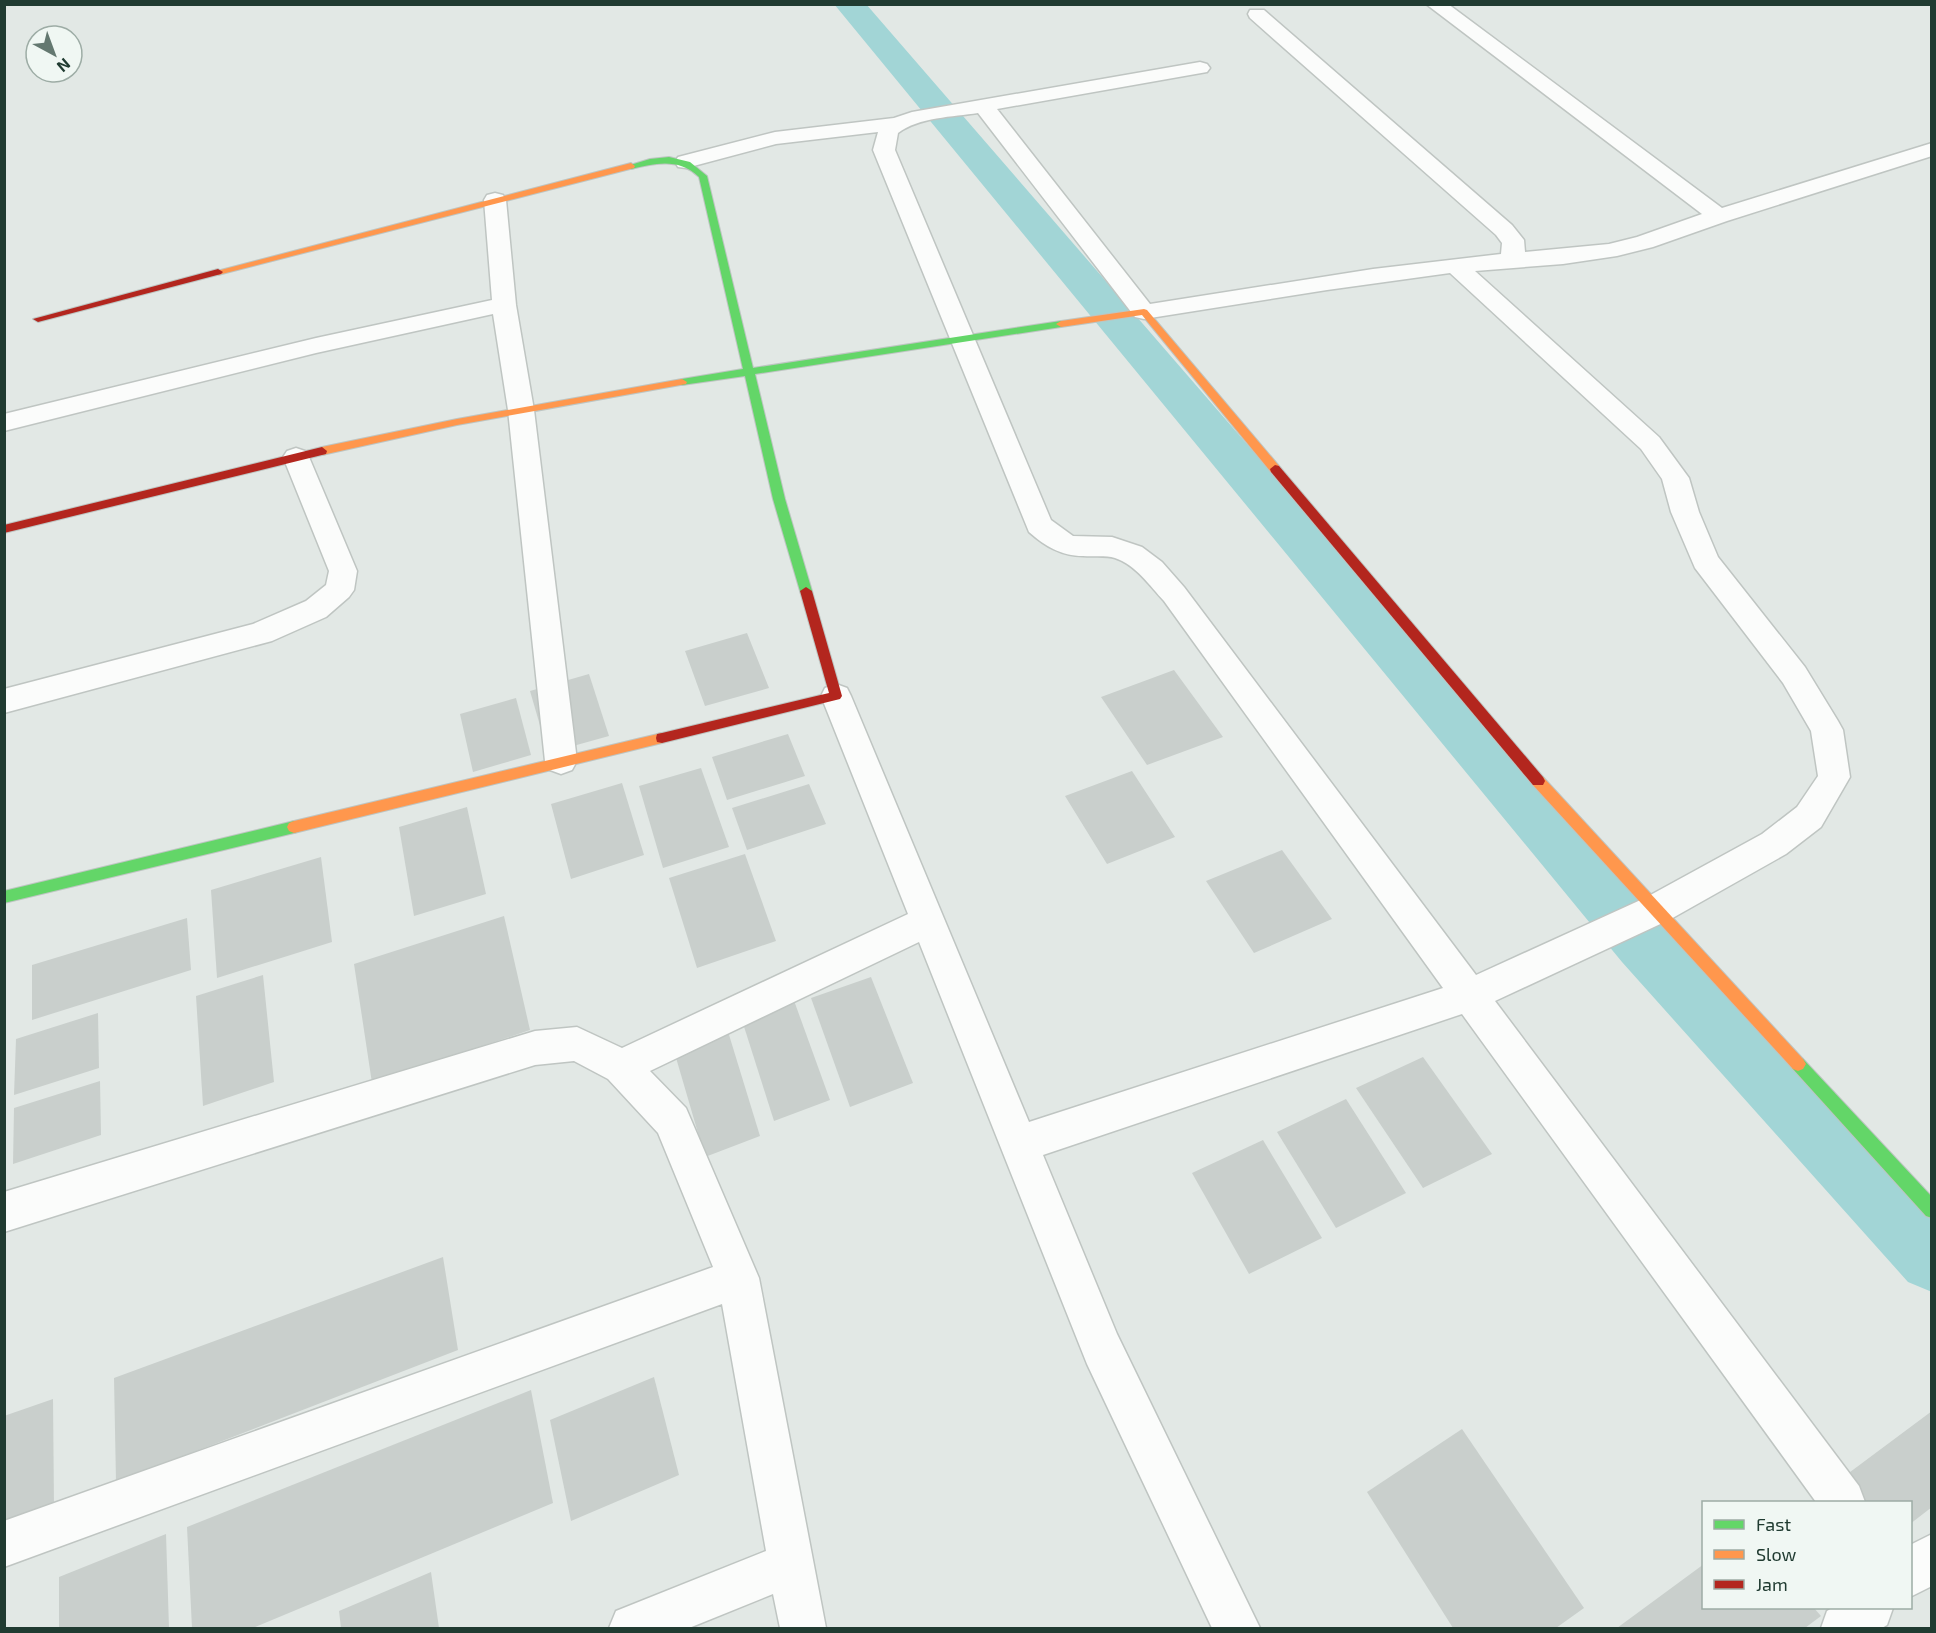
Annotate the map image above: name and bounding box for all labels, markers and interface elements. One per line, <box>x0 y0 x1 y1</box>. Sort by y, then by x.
north arrow <box>24 24 84 84</box>
text: N <box>54 55 75 77</box>
legend <box>1702 1501 1912 1609</box>
text: Fast <box>1756 1513 1791 1535</box>
text: Slow <box>1756 1543 1797 1565</box>
text: Jam <box>1756 1573 1788 1595</box>

